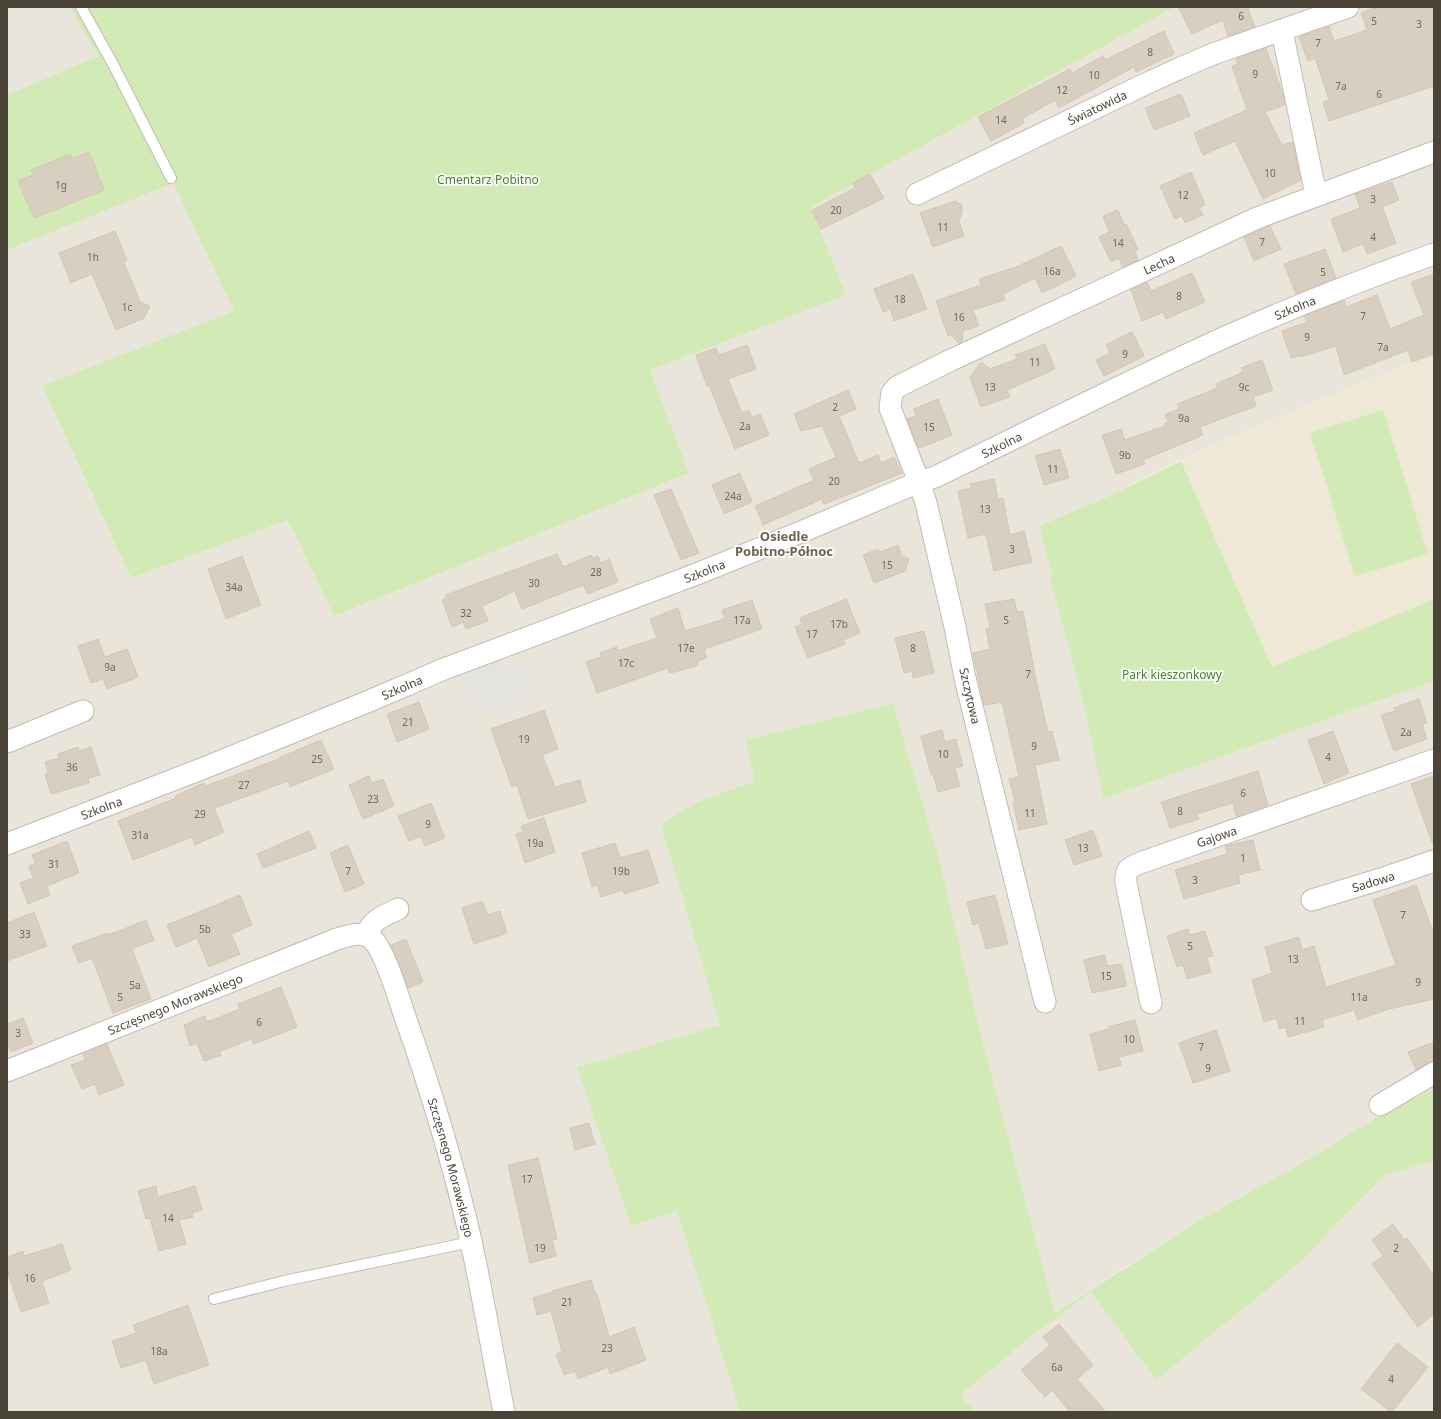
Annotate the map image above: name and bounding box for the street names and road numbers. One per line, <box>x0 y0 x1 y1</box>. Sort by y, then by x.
street label: Światowida <box>1065 86 1130 129</box>
street label: Lecha <box>1140 249 1177 278</box>
street label: Szkolna <box>1272 291 1318 323</box>
street label: Szkolna <box>978 427 1025 462</box>
street label: Szkolna <box>681 555 728 587</box>
street label: Szczytowa <box>955 666 985 726</box>
street label: Szkolna <box>379 671 425 703</box>
street label: Szkolna <box>78 792 124 823</box>
street label: Gajowa <box>1194 821 1239 851</box>
street label: Sadowa <box>1350 867 1397 896</box>
street label: Szczęsnego Morawskiego <box>105 969 245 1038</box>
street label: Szczęsnego Morawskiego <box>424 1096 478 1239</box>

